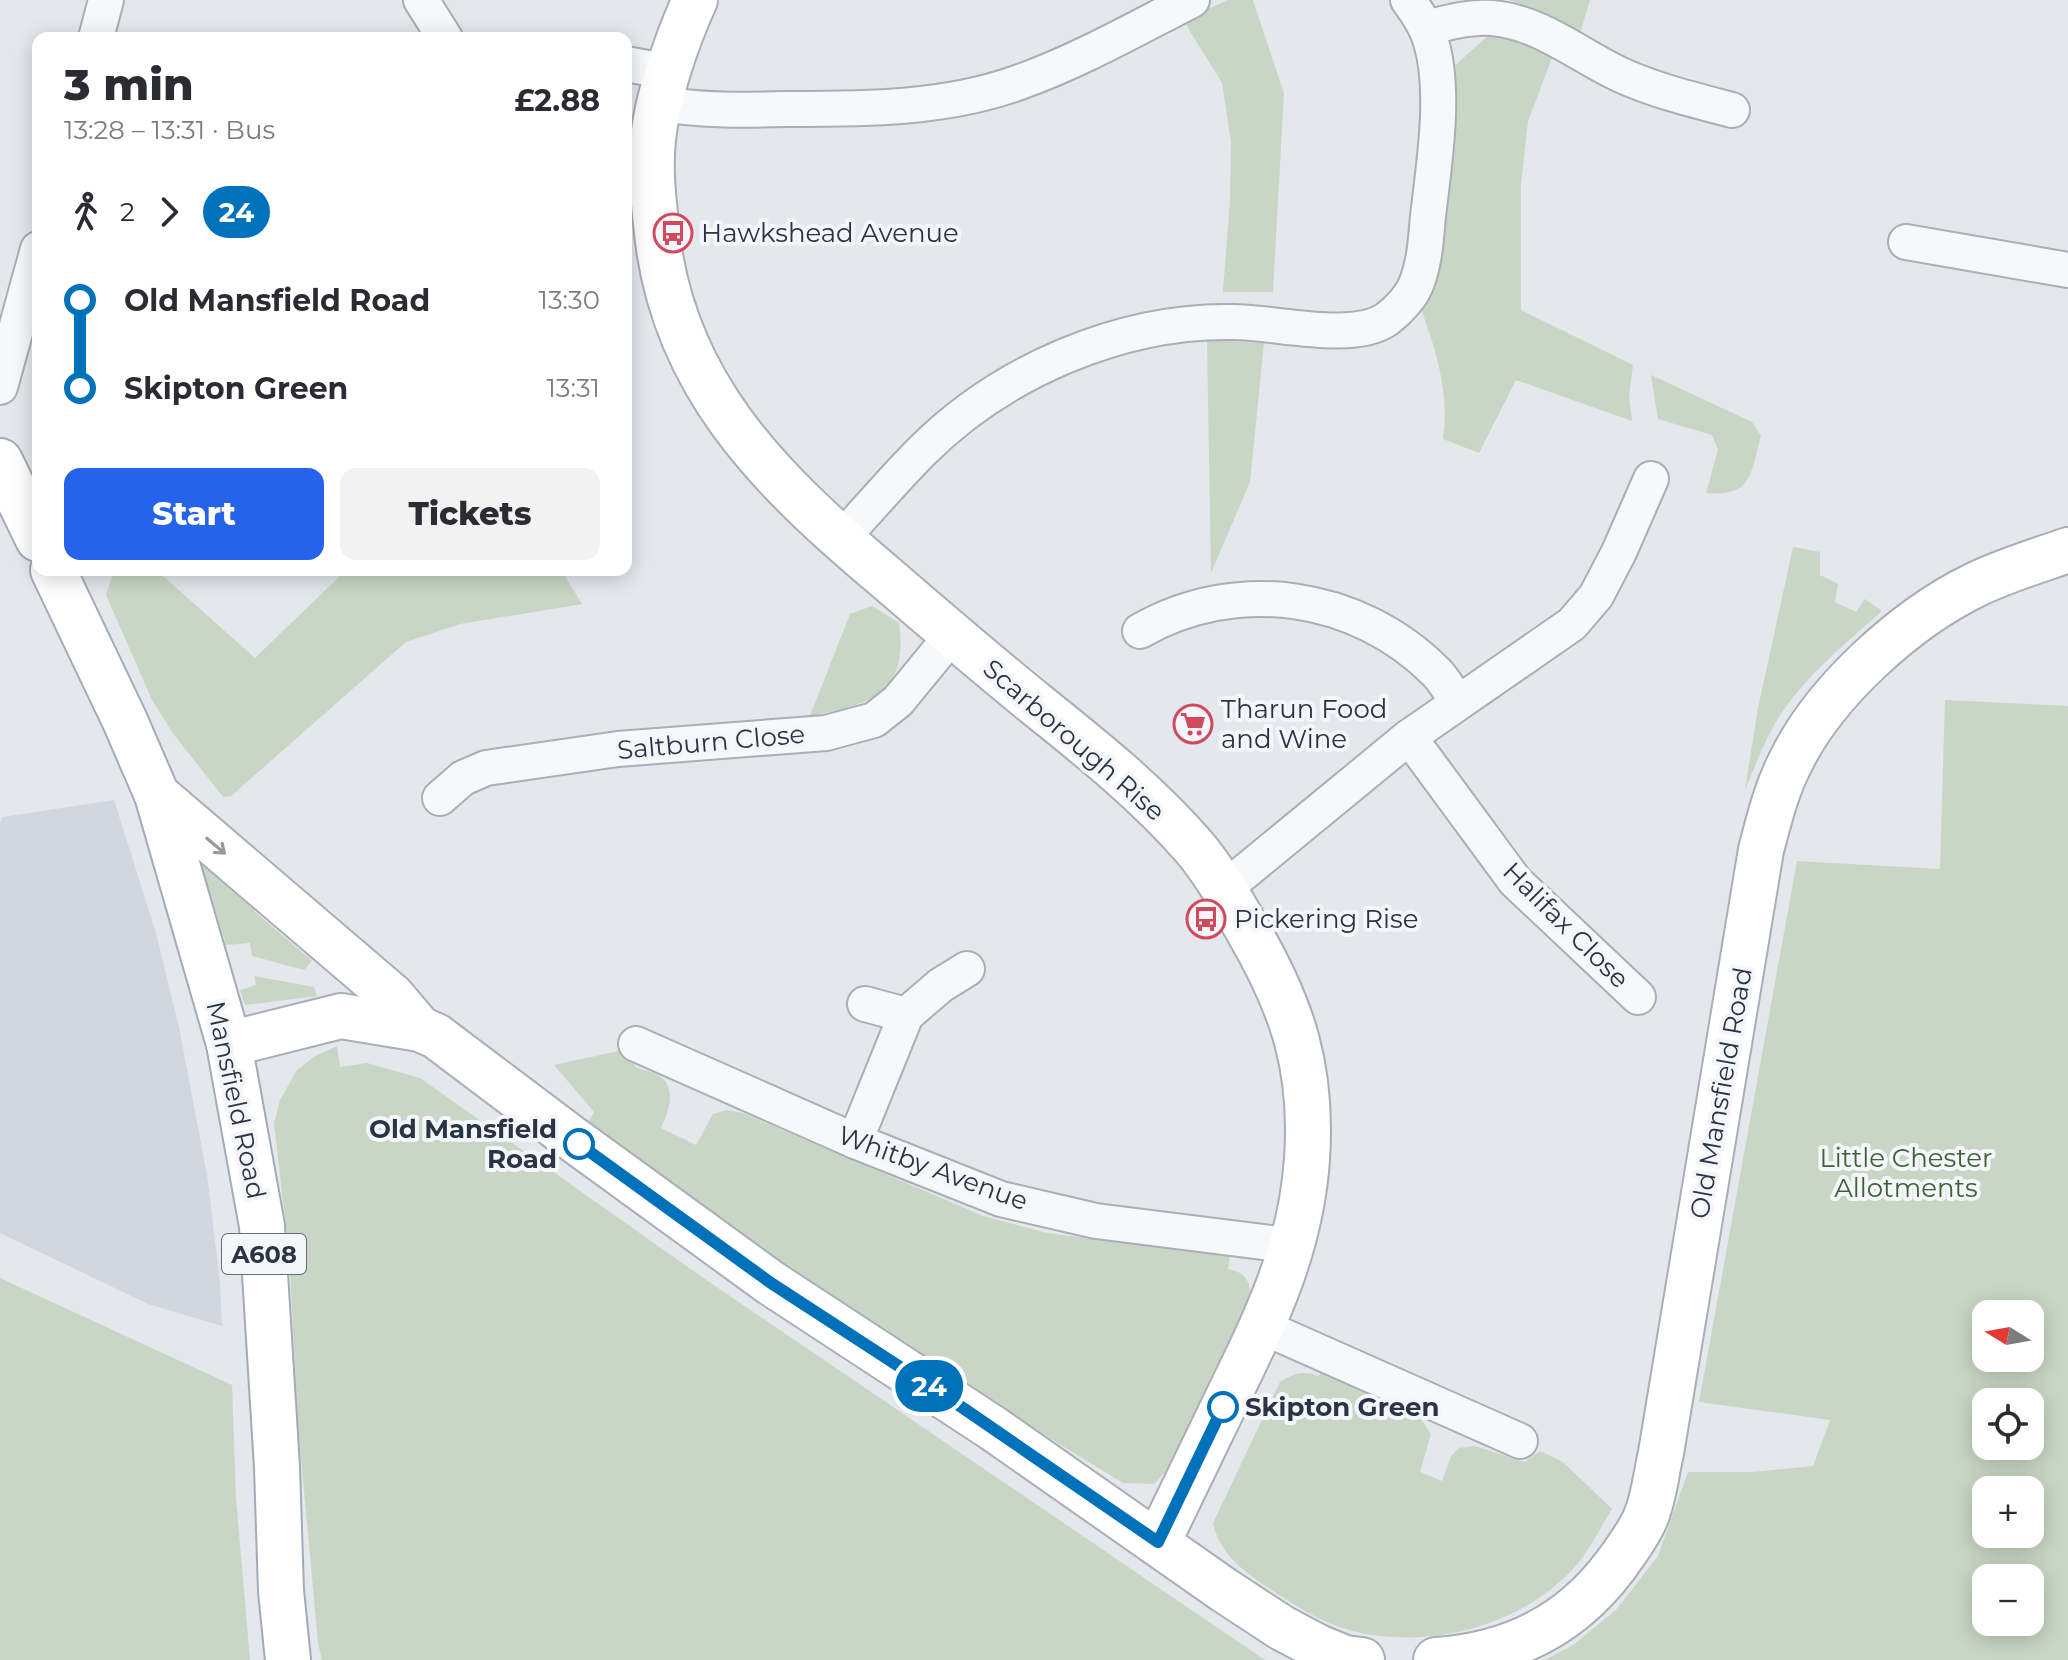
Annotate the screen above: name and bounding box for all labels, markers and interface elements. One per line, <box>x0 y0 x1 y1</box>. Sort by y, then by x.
text: 3 min <box>64 57 194 111</box>
text: £2.88 <box>515 82 600 119</box>
text: 13:28 – 13:31 · Bus <box>64 114 275 146</box>
icon: walk <box>64 190 108 234</box>
icon: forward <box>147 190 191 234</box>
text: 24 <box>219 195 254 229</box>
text: 2 <box>120 196 135 228</box>
bus stop icon: Hawkshead Avenue <box>652 212 694 254</box>
place label: Hawkshead Avenue <box>701 217 959 249</box>
text: Old Mansfield Road <box>124 282 430 319</box>
text: 13:30 <box>539 284 600 316</box>
text: Skipton Green <box>124 370 348 407</box>
text: 13:31 <box>546 372 600 404</box>
button: Start <box>64 468 324 560</box>
button: Tickets <box>340 468 600 560</box>
street label: Scarborough Rise <box>977 652 1171 828</box>
place label: Tharun Food and Wine <box>1221 693 1387 755</box>
supermarket icon: Tharun Food and Wine <box>1172 703 1214 745</box>
street label: Saltburn Close <box>616 718 806 766</box>
one-way arrow <box>205 837 225 855</box>
street label: Halifax Close <box>1496 855 1636 995</box>
bus stop icon: Pickering Rise <box>1185 898 1227 940</box>
place label: Pickering Rise <box>1234 903 1418 935</box>
street label: Old Mansfield Road <box>1683 965 1759 1221</box>
street label: Mansfield Road <box>199 998 273 1202</box>
place label: Old Mansfield Road <box>369 1113 557 1175</box>
street label: Whitby Avenue <box>834 1119 1032 1217</box>
marker: Old Mansfield Road <box>564 1129 594 1159</box>
park label: Little Chester Allotments <box>1820 1142 1992 1204</box>
road number: A608 <box>222 1234 306 1274</box>
north arrow <box>1972 1300 2044 1372</box>
map controls <box>1972 1300 2044 1636</box>
line badge: 24 <box>893 1360 965 1412</box>
text: 24 <box>911 1369 947 1403</box>
button: locate <box>1972 1388 2044 1460</box>
place label: Skipton Green <box>1245 1391 1439 1423</box>
marker: Skipton Green <box>1208 1392 1238 1422</box>
button: + <box>1972 1476 2044 1548</box>
button: − <box>1972 1564 2044 1636</box>

